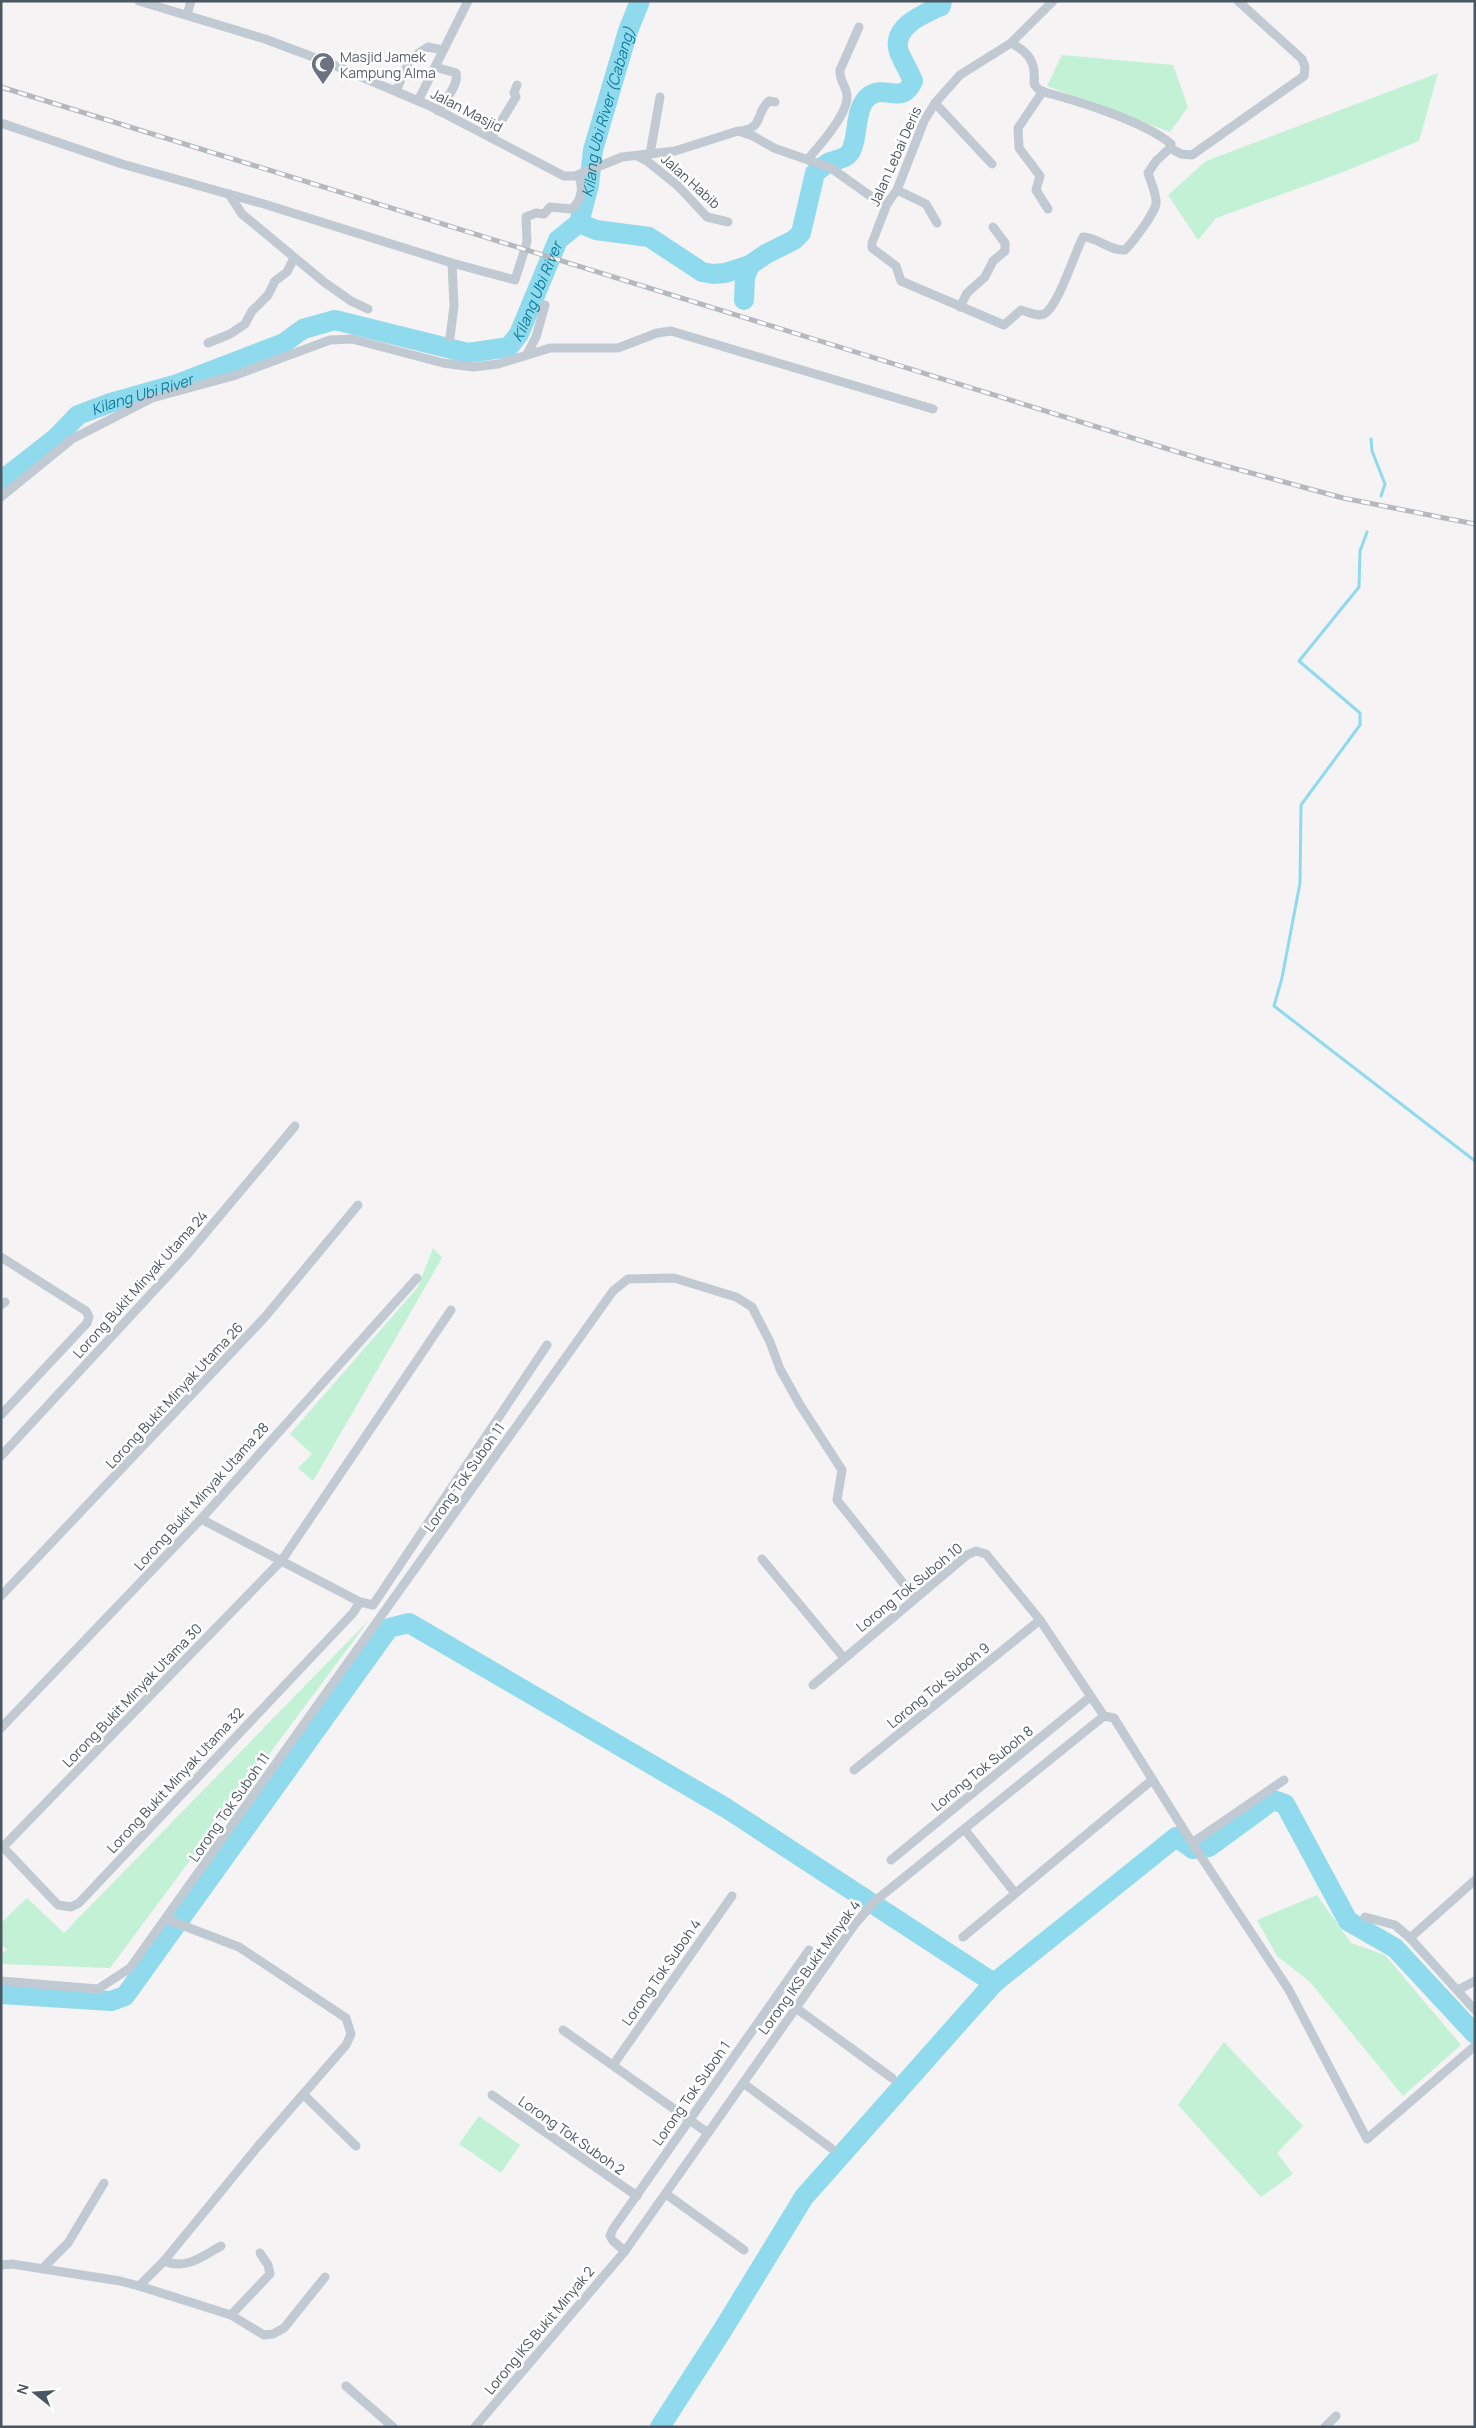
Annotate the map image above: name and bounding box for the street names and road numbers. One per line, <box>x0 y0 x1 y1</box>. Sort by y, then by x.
street label: Jalan Masjid <box>428 84 506 136</box>
street label: Jalan Lebai Deris <box>865 103 925 209</box>
street label: Jalan Habib <box>657 149 725 213</box>
street label: Lorong Bukit Minyak Utama 24 <box>68 1206 212 1362</box>
street label: Lorong Bukit Minyak Utama 26 <box>101 1318 247 1472</box>
street label: Lorong Bukit Minyak Utama 28 <box>129 1418 273 1574</box>
street label: Lorong Tok Suboh 11 <box>419 1419 509 1535</box>
street label: Lorong Tok Suboh 10 <box>852 1538 966 1636</box>
street label: Lorong Bukit Minyak Utama 30 <box>58 1619 206 1771</box>
street label: Lorong Tok Suboh 9 <box>883 1638 993 1732</box>
street label: Lorong Bukit Minyak Utama 32 <box>102 1703 248 1857</box>
street label: Lorong Tok Suboh 8 <box>927 1721 1037 1815</box>
street label: Lorong Tok Suboh 11 <box>184 1749 274 1865</box>
street label: Lorong IKS Bukit Minyak 4 <box>754 1896 864 2038</box>
street label: Lorong Tok Suboh 4 <box>617 1915 705 2029</box>
street label: Lorong Tok Suboh 1 <box>648 2037 734 2149</box>
street label: Lorong Tok Suboh 2 <box>515 2091 629 2179</box>
street label: Lorong IKS Bukit Minyak 2 <box>480 2262 598 2398</box>

